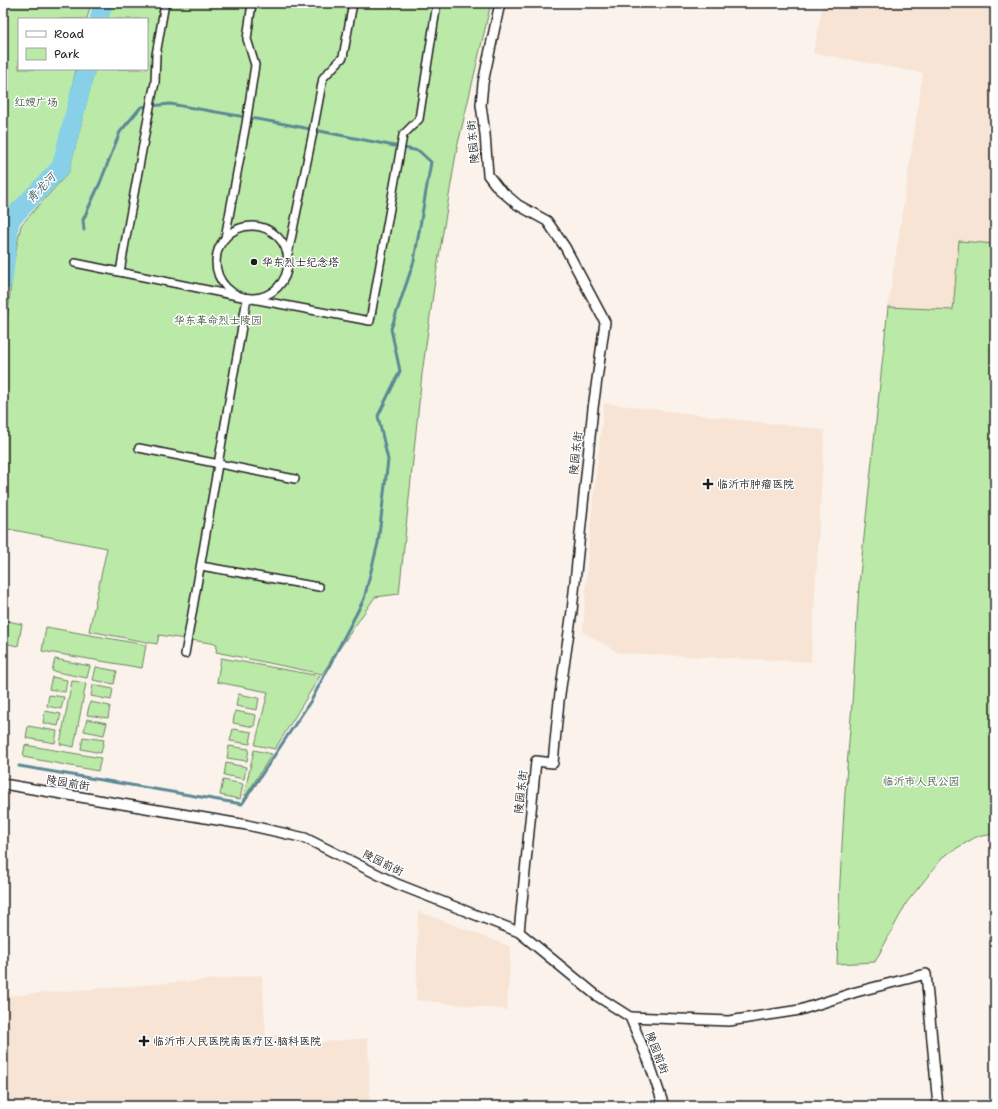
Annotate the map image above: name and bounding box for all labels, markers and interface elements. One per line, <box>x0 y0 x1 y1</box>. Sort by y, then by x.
legend <box>18 18 148 70</box>
text: Road <box>54 26 85 42</box>
text: Park <box>54 46 80 62</box>
park label: 红嫂广场 <box>14 95 58 110</box>
street label: 陵园东街 <box>464 118 482 165</box>
water label: 青龙河 <box>23 168 61 207</box>
place label: 华东烈士纪念塔 <box>262 255 339 270</box>
marker: 华东烈士纪念塔 <box>249 257 259 267</box>
park label: 华东革命烈士陵园 <box>174 313 262 328</box>
street label: 陵园东街 <box>566 429 586 476</box>
place label: 临沂市肿瘤医院 <box>717 477 794 492</box>
marker: 临沂市肿瘤医院 <box>702 478 714 490</box>
street label: 陵园东街 <box>511 768 531 815</box>
street label: 陵园前街 <box>45 772 92 794</box>
park label: 临沂市人民公园 <box>883 774 960 789</box>
street label: 陵园前街 <box>360 847 407 880</box>
street label: 陵园前街 <box>642 1030 672 1077</box>
place label: 临沂市人民医院南医疗区·脑科医院 <box>153 1034 321 1049</box>
marker: 临沂市人民医院南医疗区·脑科医院 <box>138 1035 150 1047</box>

